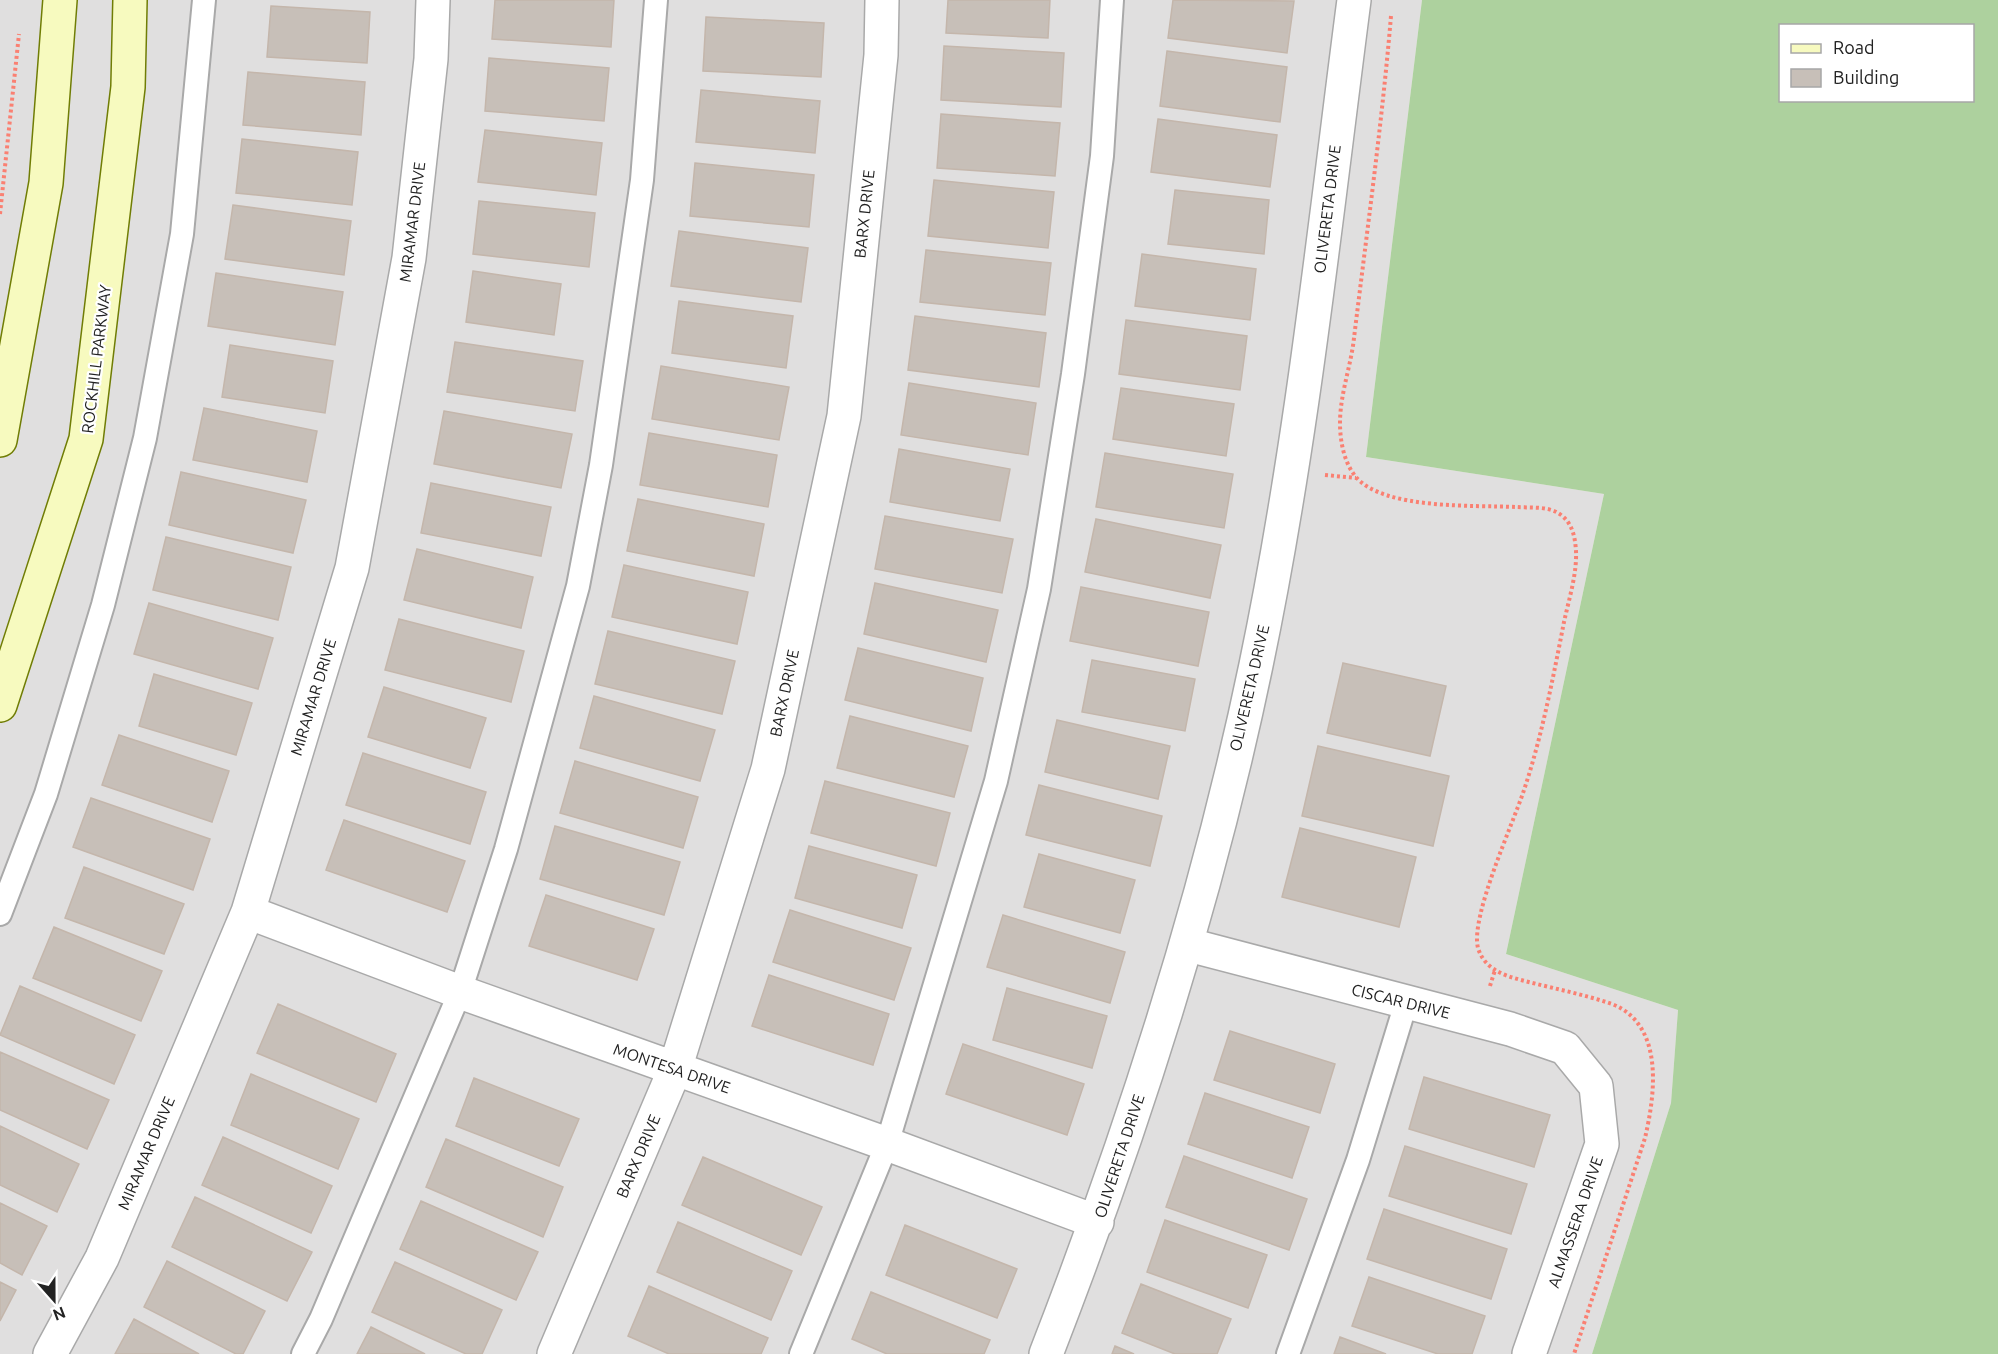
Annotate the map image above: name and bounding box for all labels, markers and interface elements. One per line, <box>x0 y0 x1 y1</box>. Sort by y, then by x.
legend <box>1779 24 1974 102</box>
text: Road <box>1833 37 1875 57</box>
text: Building <box>1833 67 1899 87</box>
street label: OLIVERETA DRIVE <box>1310 144 1344 274</box>
street label: MIRAMAR DRIVE <box>396 161 428 283</box>
street label: BARX DRIVE <box>850 169 878 259</box>
street label: ROCKHILL PARKWAY <box>78 283 114 434</box>
street label: OLIVERETA DRIVE <box>1226 623 1272 753</box>
street label: MIRAMAR DRIVE <box>287 636 339 758</box>
street label: BARX DRIVE <box>766 648 802 738</box>
street label: CISCAR DRIVE <box>1350 980 1452 1022</box>
street label: MONTESA DRIVE <box>611 1040 733 1096</box>
street label: OLIVERETA DRIVE <box>1090 1092 1148 1220</box>
street label: MIRAMAR DRIVE <box>114 1094 178 1212</box>
street label: BARX DRIVE <box>612 1112 664 1200</box>
street label: ALMASSERA DRIVE <box>1544 1154 1606 1290</box>
north arrow <box>24 1270 84 1330</box>
text: N <box>51 1303 68 1325</box>

